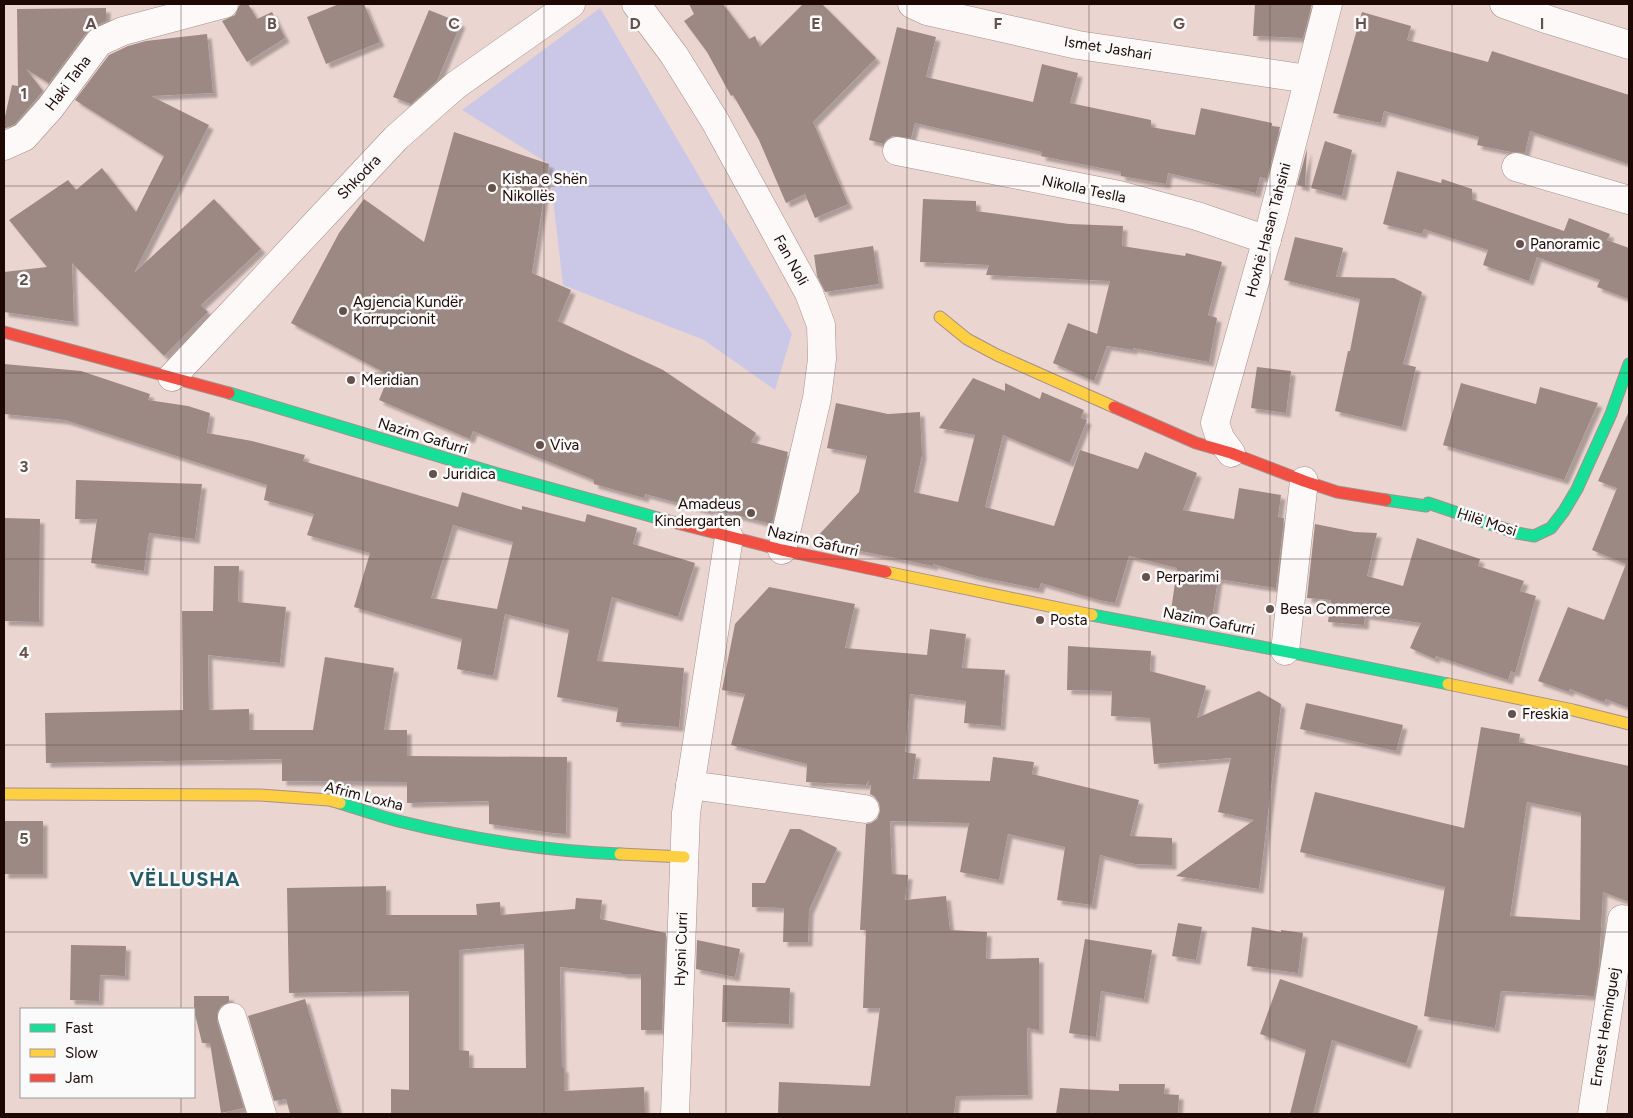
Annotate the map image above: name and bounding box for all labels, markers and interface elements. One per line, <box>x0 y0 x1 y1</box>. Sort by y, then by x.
text: A <box>85 14 97 33</box>
text: B <box>267 14 277 33</box>
text: C <box>448 14 460 33</box>
text: D <box>629 14 641 33</box>
text: E <box>811 14 821 33</box>
text: F <box>994 14 1003 33</box>
text: G <box>1173 14 1185 33</box>
text: H <box>1355 14 1367 33</box>
text: I <box>1540 14 1544 33</box>
street label: Ismet Jashari <box>1063 32 1153 64</box>
street label: Haki Taha <box>41 52 95 114</box>
text: 1 <box>21 84 27 103</box>
street label: Shkodra <box>333 151 385 203</box>
street label: Hoxhë Hasan Tahsini <box>1241 161 1295 299</box>
place label: Kisha e Shën Nikollës <box>502 170 587 205</box>
street label: Nikolla Teslla <box>1040 171 1128 207</box>
marker: Kisha e Shën Nikollës <box>486 182 498 194</box>
street label: Fan Noli <box>770 232 812 288</box>
place label: Panoramic <box>1530 235 1600 253</box>
marker: Panoramic <box>1514 238 1526 250</box>
text: 2 <box>19 270 29 289</box>
place label: Agjencia Kundër Korrupcionit <box>353 293 463 328</box>
marker: Agjencia Kundër Korrupcionit <box>337 305 349 317</box>
place label: Meridian <box>361 371 419 389</box>
marker: Meridian <box>345 374 357 386</box>
street label: Nazim Gafurri <box>376 414 470 458</box>
place label: Viva <box>550 436 579 454</box>
marker: Viva <box>534 439 546 451</box>
text: 3 <box>20 457 29 476</box>
place label: Juridica <box>443 465 496 483</box>
marker: Juridica <box>427 468 439 480</box>
place label: Amadeus Kindergarten <box>654 495 741 530</box>
street label: Hilë Mosi <box>1455 504 1519 540</box>
marker: Amadeus Kindergarten <box>745 507 757 519</box>
street label: Nazim Gafurri <box>766 522 860 560</box>
place label: Perparimi <box>1156 568 1219 586</box>
marker: Perparimi <box>1140 571 1152 583</box>
place label: Besa Commerce <box>1280 600 1390 618</box>
street label: Nazim Gafurri <box>1162 603 1256 639</box>
marker: Besa Commerce <box>1264 603 1276 615</box>
place label: Posta <box>1050 611 1088 629</box>
marker: Posta <box>1034 614 1046 626</box>
text: 4 <box>19 643 29 662</box>
place label: Freskia <box>1522 705 1569 723</box>
marker: Freskia <box>1506 708 1518 720</box>
street label: Afrim Loxha <box>323 778 405 814</box>
text: 5 <box>19 829 29 848</box>
district label: VËLLUSHA <box>129 867 241 891</box>
street label: Hysni Curri <box>671 911 691 987</box>
street label: Ernest Heminguej <box>1587 966 1623 1088</box>
legend <box>20 1008 195 1098</box>
text: Fast <box>65 1019 94 1037</box>
text: Slow <box>65 1044 98 1062</box>
text: Jam <box>65 1069 93 1087</box>

